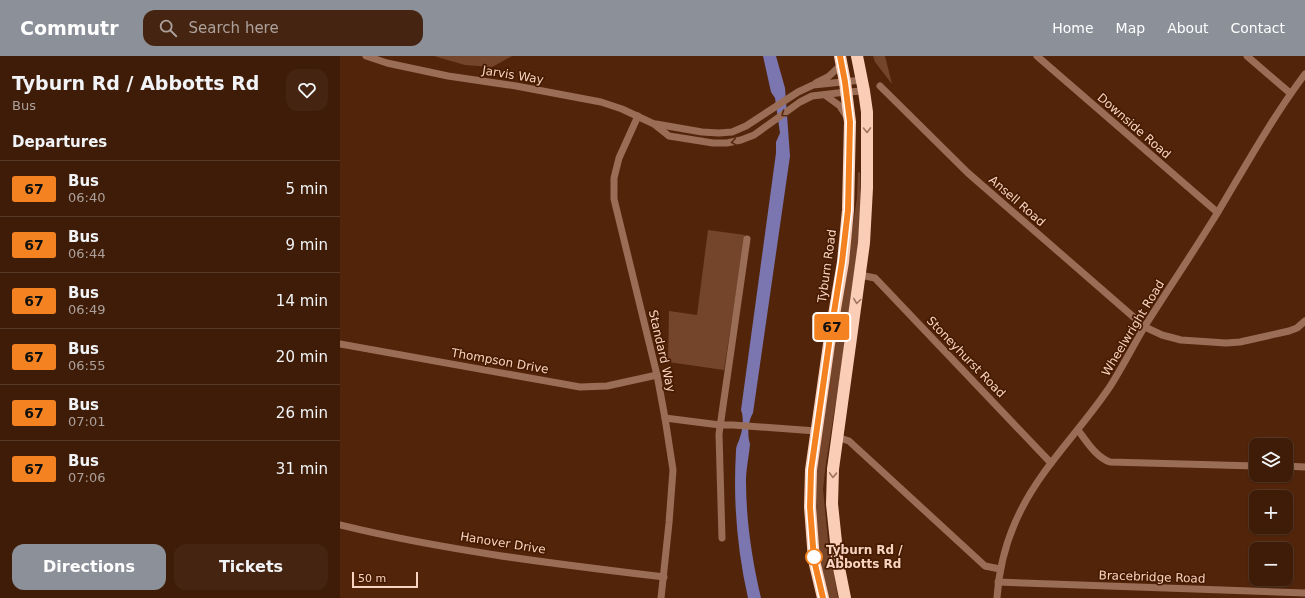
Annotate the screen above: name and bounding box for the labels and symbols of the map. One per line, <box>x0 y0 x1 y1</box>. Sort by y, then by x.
street label: Jarvis Way <box>480 63 545 87</box>
street label: Downside Road <box>1094 90 1174 162</box>
one-way arrow <box>782 109 789 116</box>
one-way arrow <box>863 127 872 133</box>
one-way arrow <box>731 137 737 145</box>
street label: Ansell Road <box>986 173 1048 229</box>
street label: Tyburn Road <box>815 228 839 305</box>
street label: Wheelwright Road <box>1099 277 1167 379</box>
one-way arrow <box>853 298 862 304</box>
street label: Standard Way <box>646 309 678 393</box>
line badge: 67 <box>814 314 850 340</box>
street label: Stoneyhurst Road <box>924 314 1008 400</box>
street label: Thompson Drive <box>449 345 550 376</box>
one-way arrow <box>829 472 837 478</box>
street label: Hanover Drive <box>459 529 547 557</box>
place label: Tyburn Rd / Abbotts Rd <box>826 543 903 571</box>
marker: Tyburn Rd / Abbotts Rd <box>805 548 823 566</box>
street label: Bracebridge Road <box>1098 568 1206 586</box>
scale bar <box>352 570 418 589</box>

